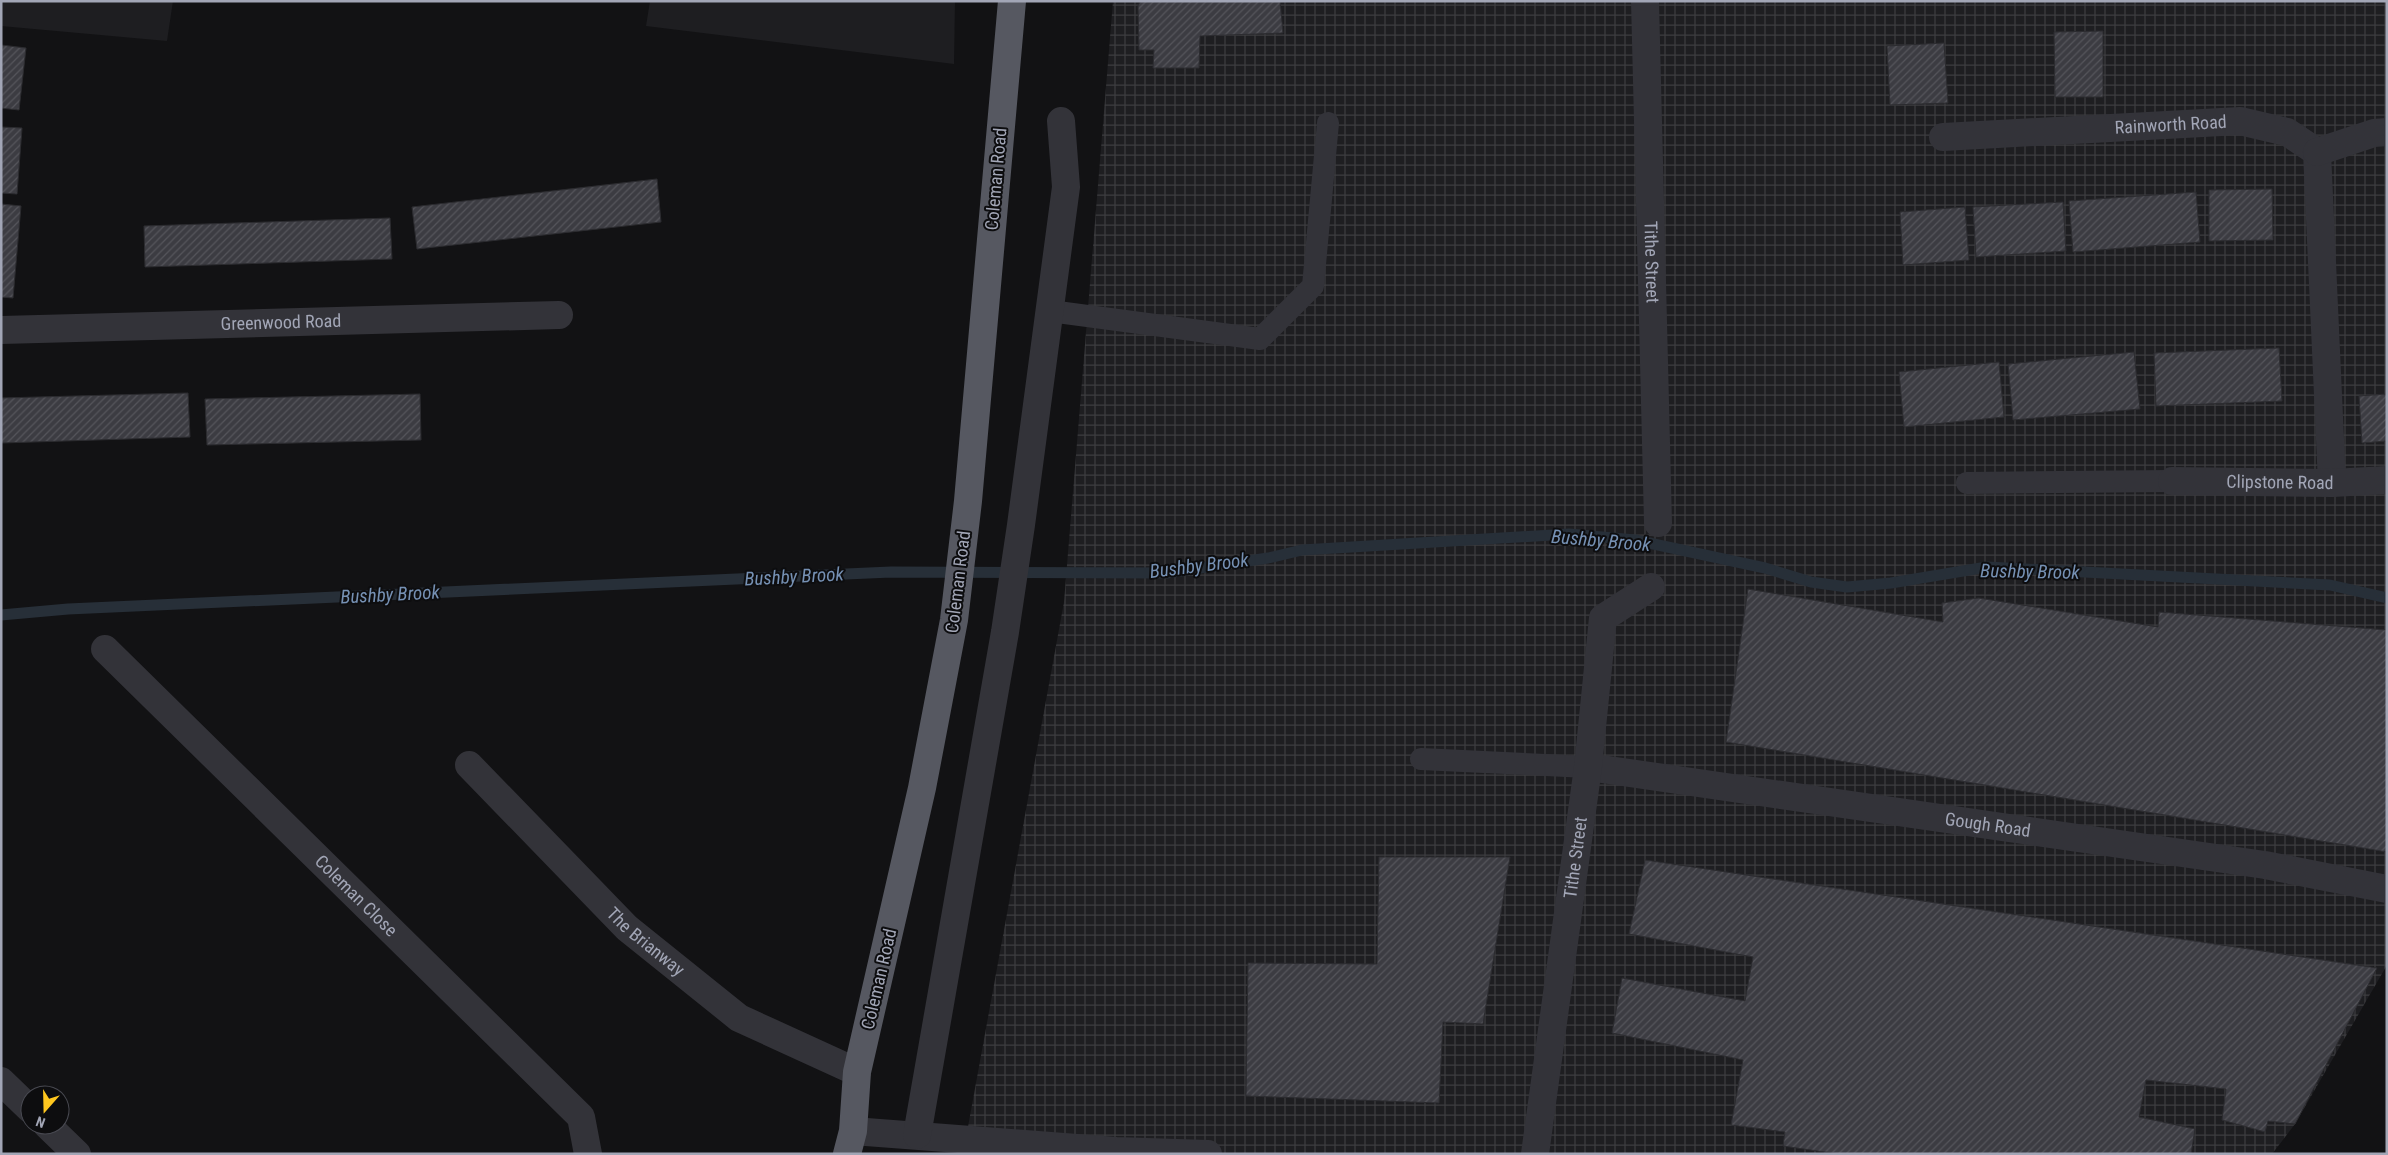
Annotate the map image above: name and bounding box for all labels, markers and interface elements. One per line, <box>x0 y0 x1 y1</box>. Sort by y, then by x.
street label: Rainworth Road <box>2114 111 2227 138</box>
street label: Coleman Road <box>981 127 1010 231</box>
street label: Tithe Street <box>1640 220 1664 303</box>
street label: Greenwood Road <box>220 310 341 334</box>
street label: Clipstone Road <box>2226 471 2334 493</box>
water label: Bushby Brook <box>1550 525 1652 556</box>
street label: Coleman Road <box>941 530 974 634</box>
water label: Bushby Brook <box>1148 548 1251 583</box>
water label: Bushby Brook <box>1980 559 2081 584</box>
water label: Bushby Brook <box>744 562 845 591</box>
water label: Bushby Brook <box>340 580 441 609</box>
street label: Gough Road <box>1944 808 2032 841</box>
street label: Tithe Street <box>1559 815 1591 900</box>
street label: Coleman Close <box>311 850 402 940</box>
street label: The Brianway <box>603 903 689 980</box>
street label: Coleman Road <box>857 926 900 1031</box>
north arrow <box>20 1085 70 1135</box>
text: N <box>34 1113 47 1131</box>

